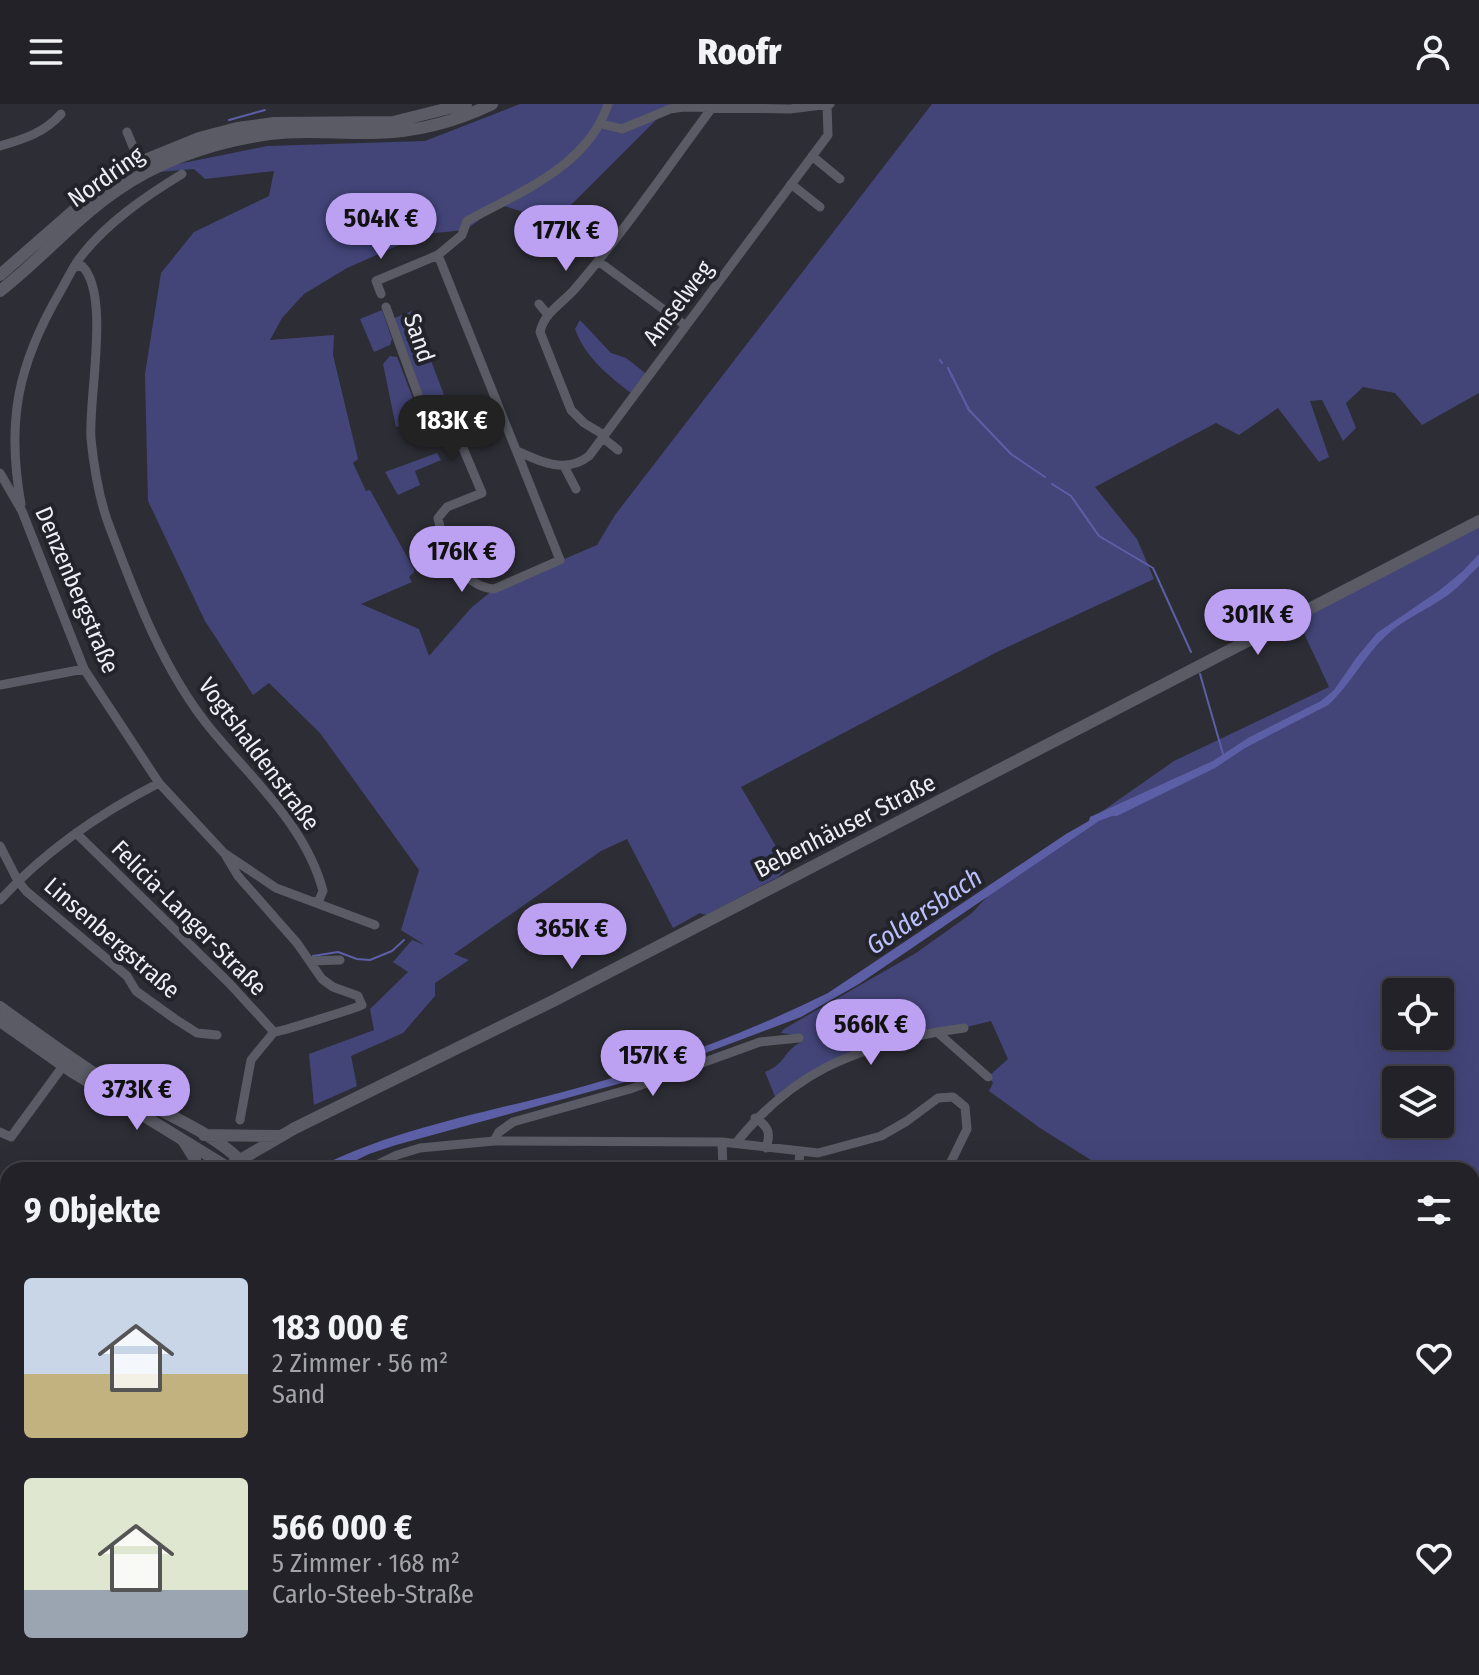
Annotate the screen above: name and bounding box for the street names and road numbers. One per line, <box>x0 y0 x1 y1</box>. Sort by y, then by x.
street label: Nordring <box>63 140 150 213</box>
street label: Amselweg <box>637 255 719 351</box>
street label: Sand <box>398 310 440 366</box>
street label: Denzenbergstraße <box>29 502 125 678</box>
street label: Vogtshaldenstraße <box>193 672 325 836</box>
street label: Bebenhäuser Straße <box>750 768 940 884</box>
street label: Felicia-Langer-Straße <box>106 835 272 1001</box>
street label: Linsenbergstraße <box>39 872 185 1004</box>

